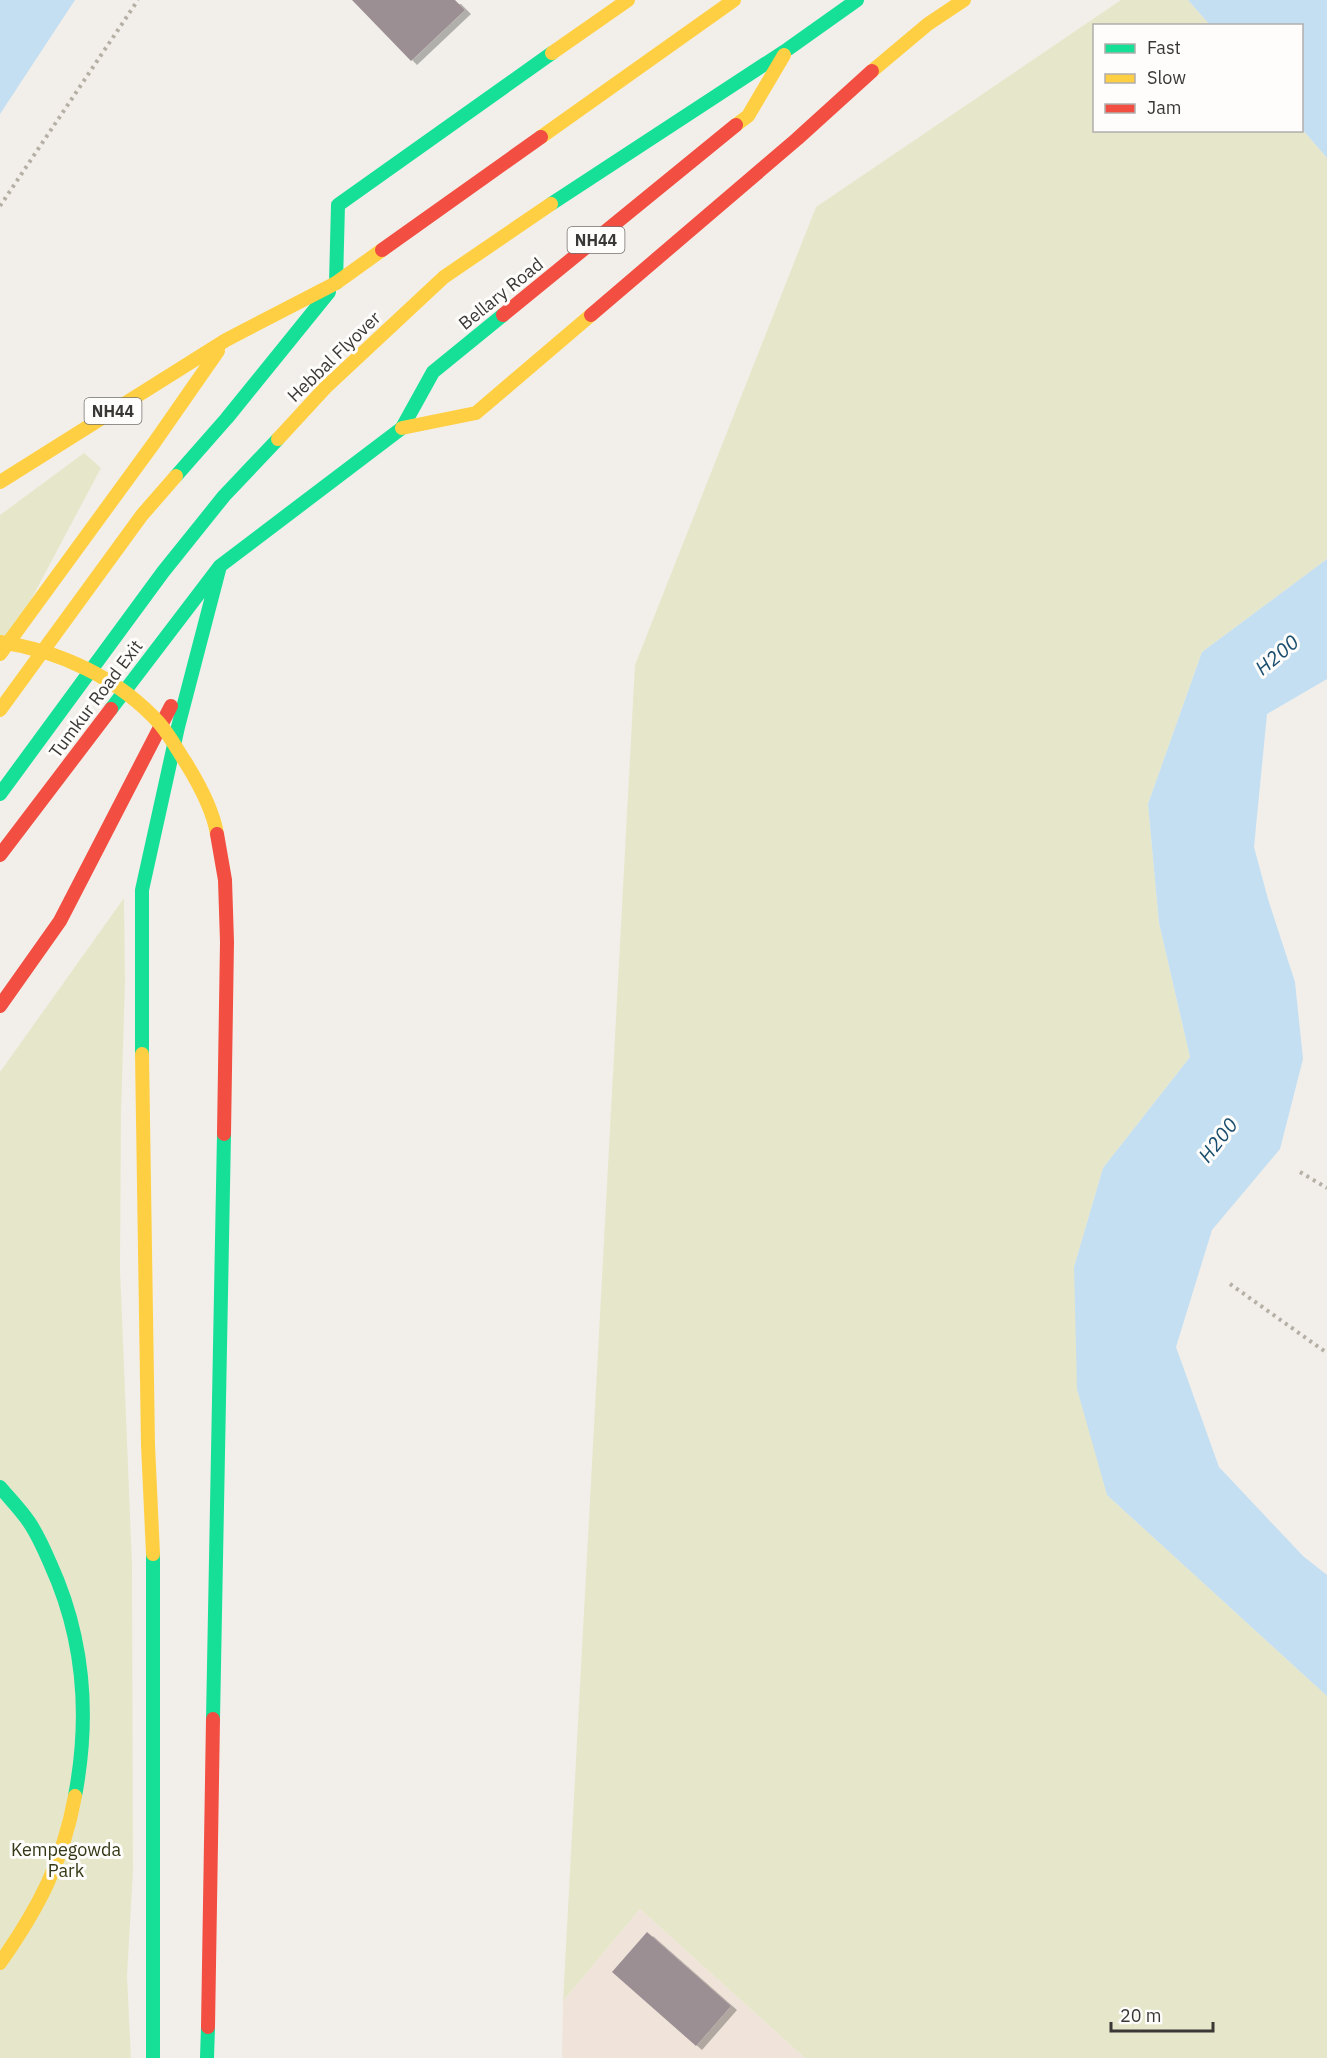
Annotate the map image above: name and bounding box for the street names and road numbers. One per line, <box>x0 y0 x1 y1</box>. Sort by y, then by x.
road number: NH44 <box>568 227 624 253</box>
street label: Bellary Road <box>454 252 548 335</box>
street label: Hebbal Flyover <box>282 306 385 407</box>
road number: NH44 <box>84 398 142 424</box>
street label: Tumkur Road Exit <box>44 635 147 762</box>

